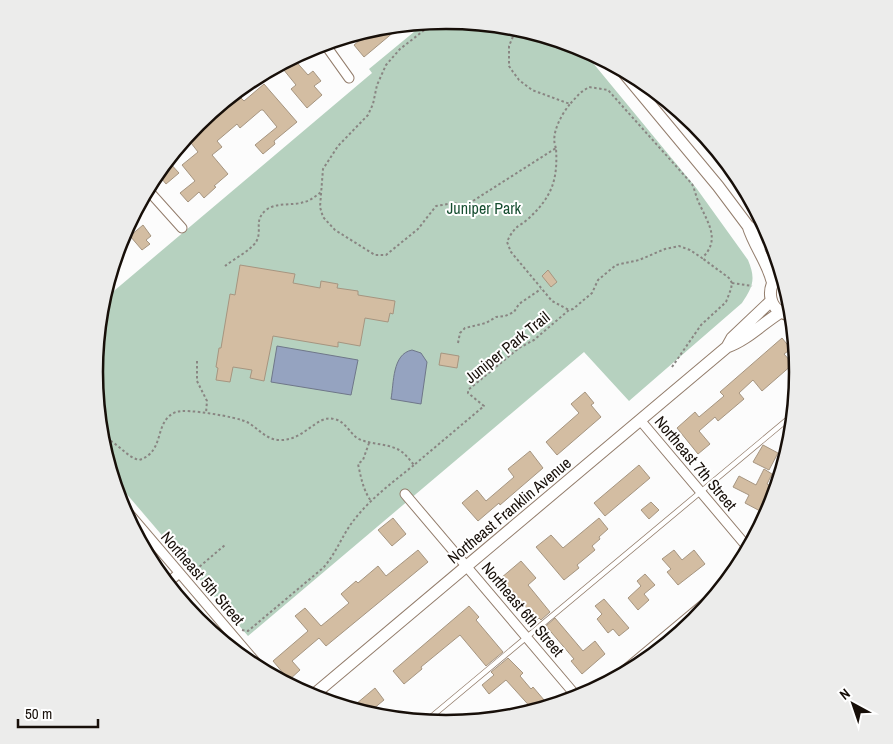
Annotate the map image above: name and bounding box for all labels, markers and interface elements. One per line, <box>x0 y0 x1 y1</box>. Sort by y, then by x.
park label: Juniper Park <box>447 197 522 219</box>
street label: Juniper Park Trail <box>460 306 554 388</box>
street label: Northeast 7th Street <box>650 411 742 515</box>
street label: Northeast Franklin Avenue <box>443 452 575 568</box>
street label: Northeast 5th Street <box>156 526 250 630</box>
street label: Northeast 6th Street <box>477 557 569 661</box>
north arrow <box>828 679 878 729</box>
text: N <box>836 684 854 704</box>
scale bar <box>18 696 98 728</box>
text: 50 m <box>25 703 52 724</box>

